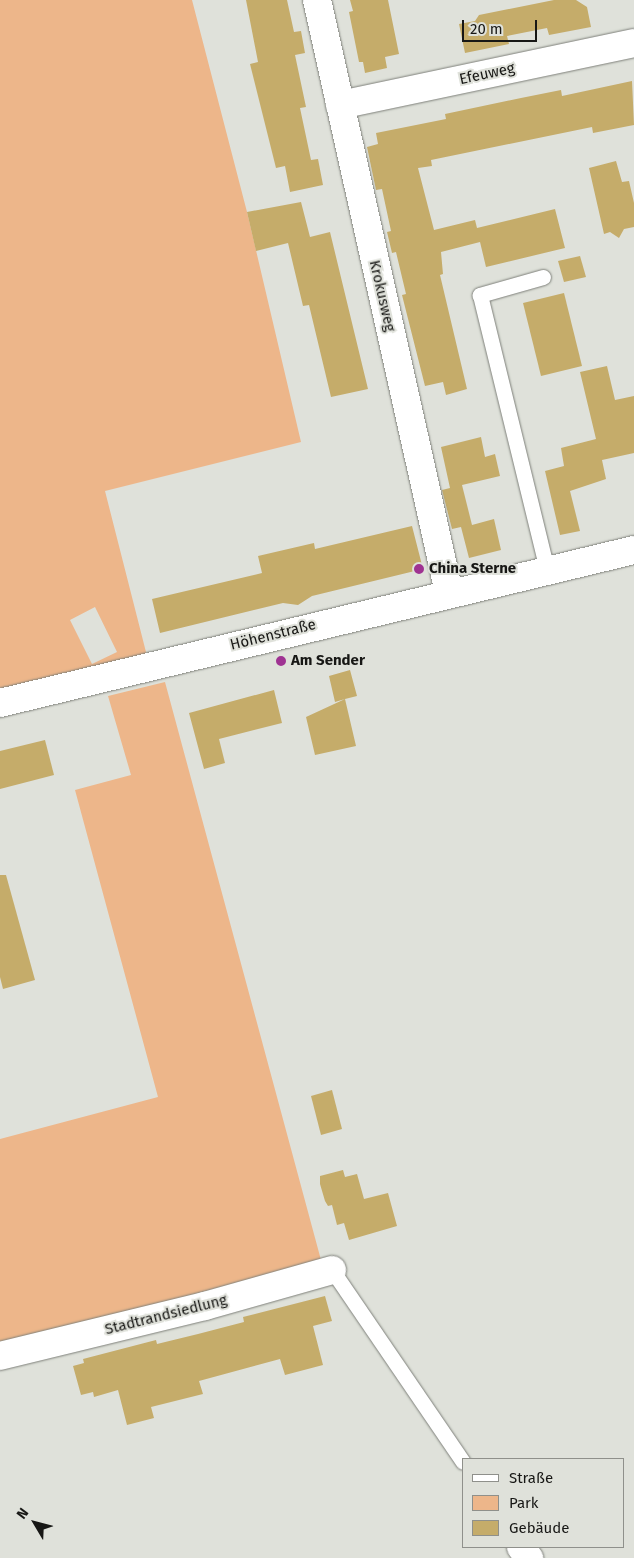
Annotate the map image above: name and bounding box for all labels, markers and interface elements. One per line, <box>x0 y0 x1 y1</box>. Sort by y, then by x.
scale bar <box>464 10 539 42</box>
text: 20 m <box>470 20 503 38</box>
street label: Efeuweg <box>458 59 516 89</box>
street label: Krokusweg <box>365 258 399 334</box>
place label: China Sterne <box>429 560 516 578</box>
marker: China Sterne <box>413 563 425 575</box>
street label: Höhenstraße <box>228 616 318 654</box>
place label: Am Sender <box>291 652 365 670</box>
marker: Am Sender <box>275 655 287 667</box>
street label: Stadtrandsiedlung <box>103 1291 229 1339</box>
legend <box>462 1458 624 1548</box>
text: Straße <box>509 1469 553 1487</box>
text: Park <box>509 1494 539 1512</box>
north arrow <box>10 1498 60 1548</box>
text: N <box>13 1505 32 1523</box>
text: Gebäude <box>509 1519 569 1537</box>

